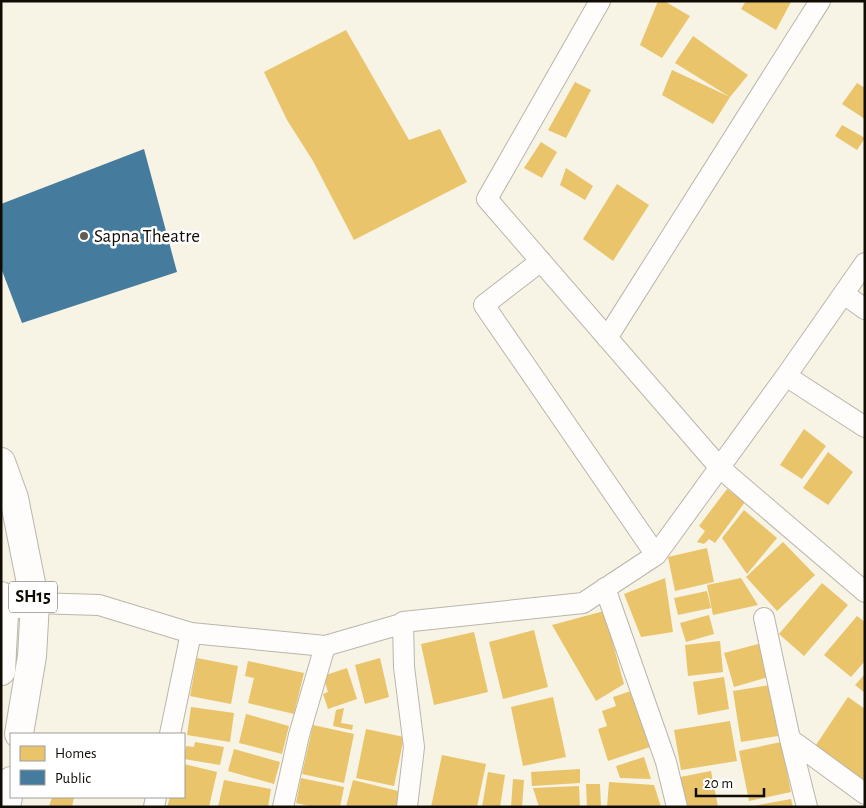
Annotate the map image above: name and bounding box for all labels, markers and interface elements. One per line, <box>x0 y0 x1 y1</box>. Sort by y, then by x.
place label: Sapna Theatre <box>94 227 200 246</box>
marker: Sapna Theatre <box>78 230 90 242</box>
road number: SH15 <box>9 582 57 612</box>
legend <box>10 733 185 798</box>
text: Homes <box>55 746 97 761</box>
scale bar <box>696 766 764 798</box>
text: Public <box>55 771 91 786</box>
text: 20 m <box>704 776 733 791</box>

